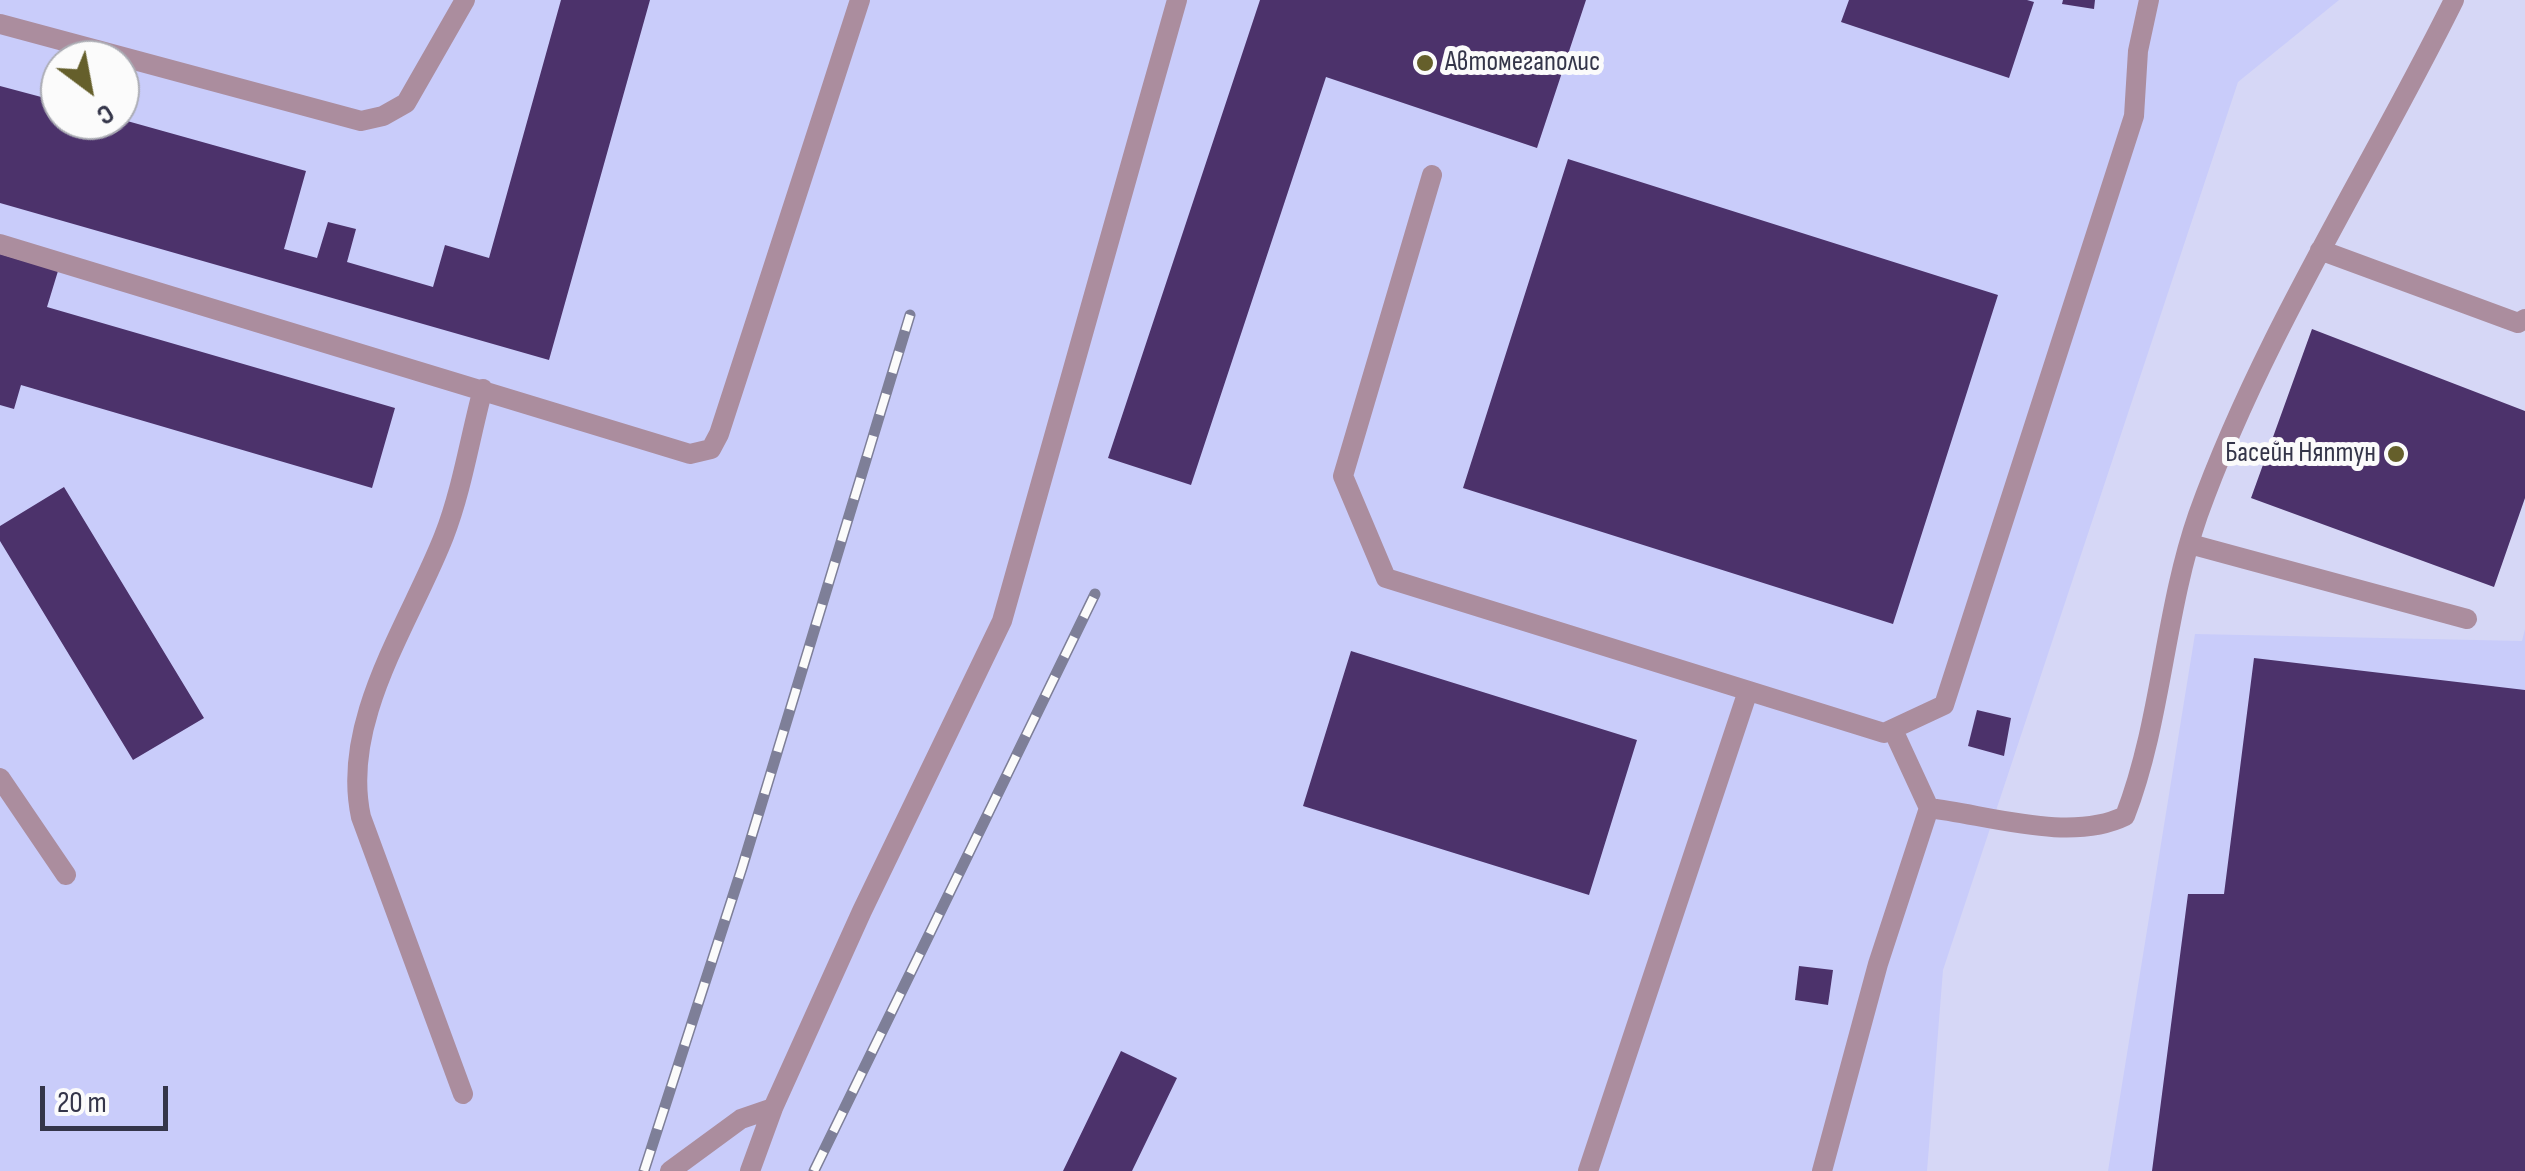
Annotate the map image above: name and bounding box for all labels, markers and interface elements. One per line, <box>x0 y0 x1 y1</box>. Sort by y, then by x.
north arrow <box>40 40 140 140</box>
place label: Автомегаполис <box>1445 46 1600 80</box>
marker: Автомегаполис <box>1414 52 1436 74</box>
text: С <box>90 96 120 132</box>
place label: Басейн Няптун <box>2225 437 2376 471</box>
marker: Басейн Няптун <box>2385 443 2407 465</box>
scale bar <box>45 1066 172 1128</box>
text: 20 m <box>57 1085 107 1121</box>

